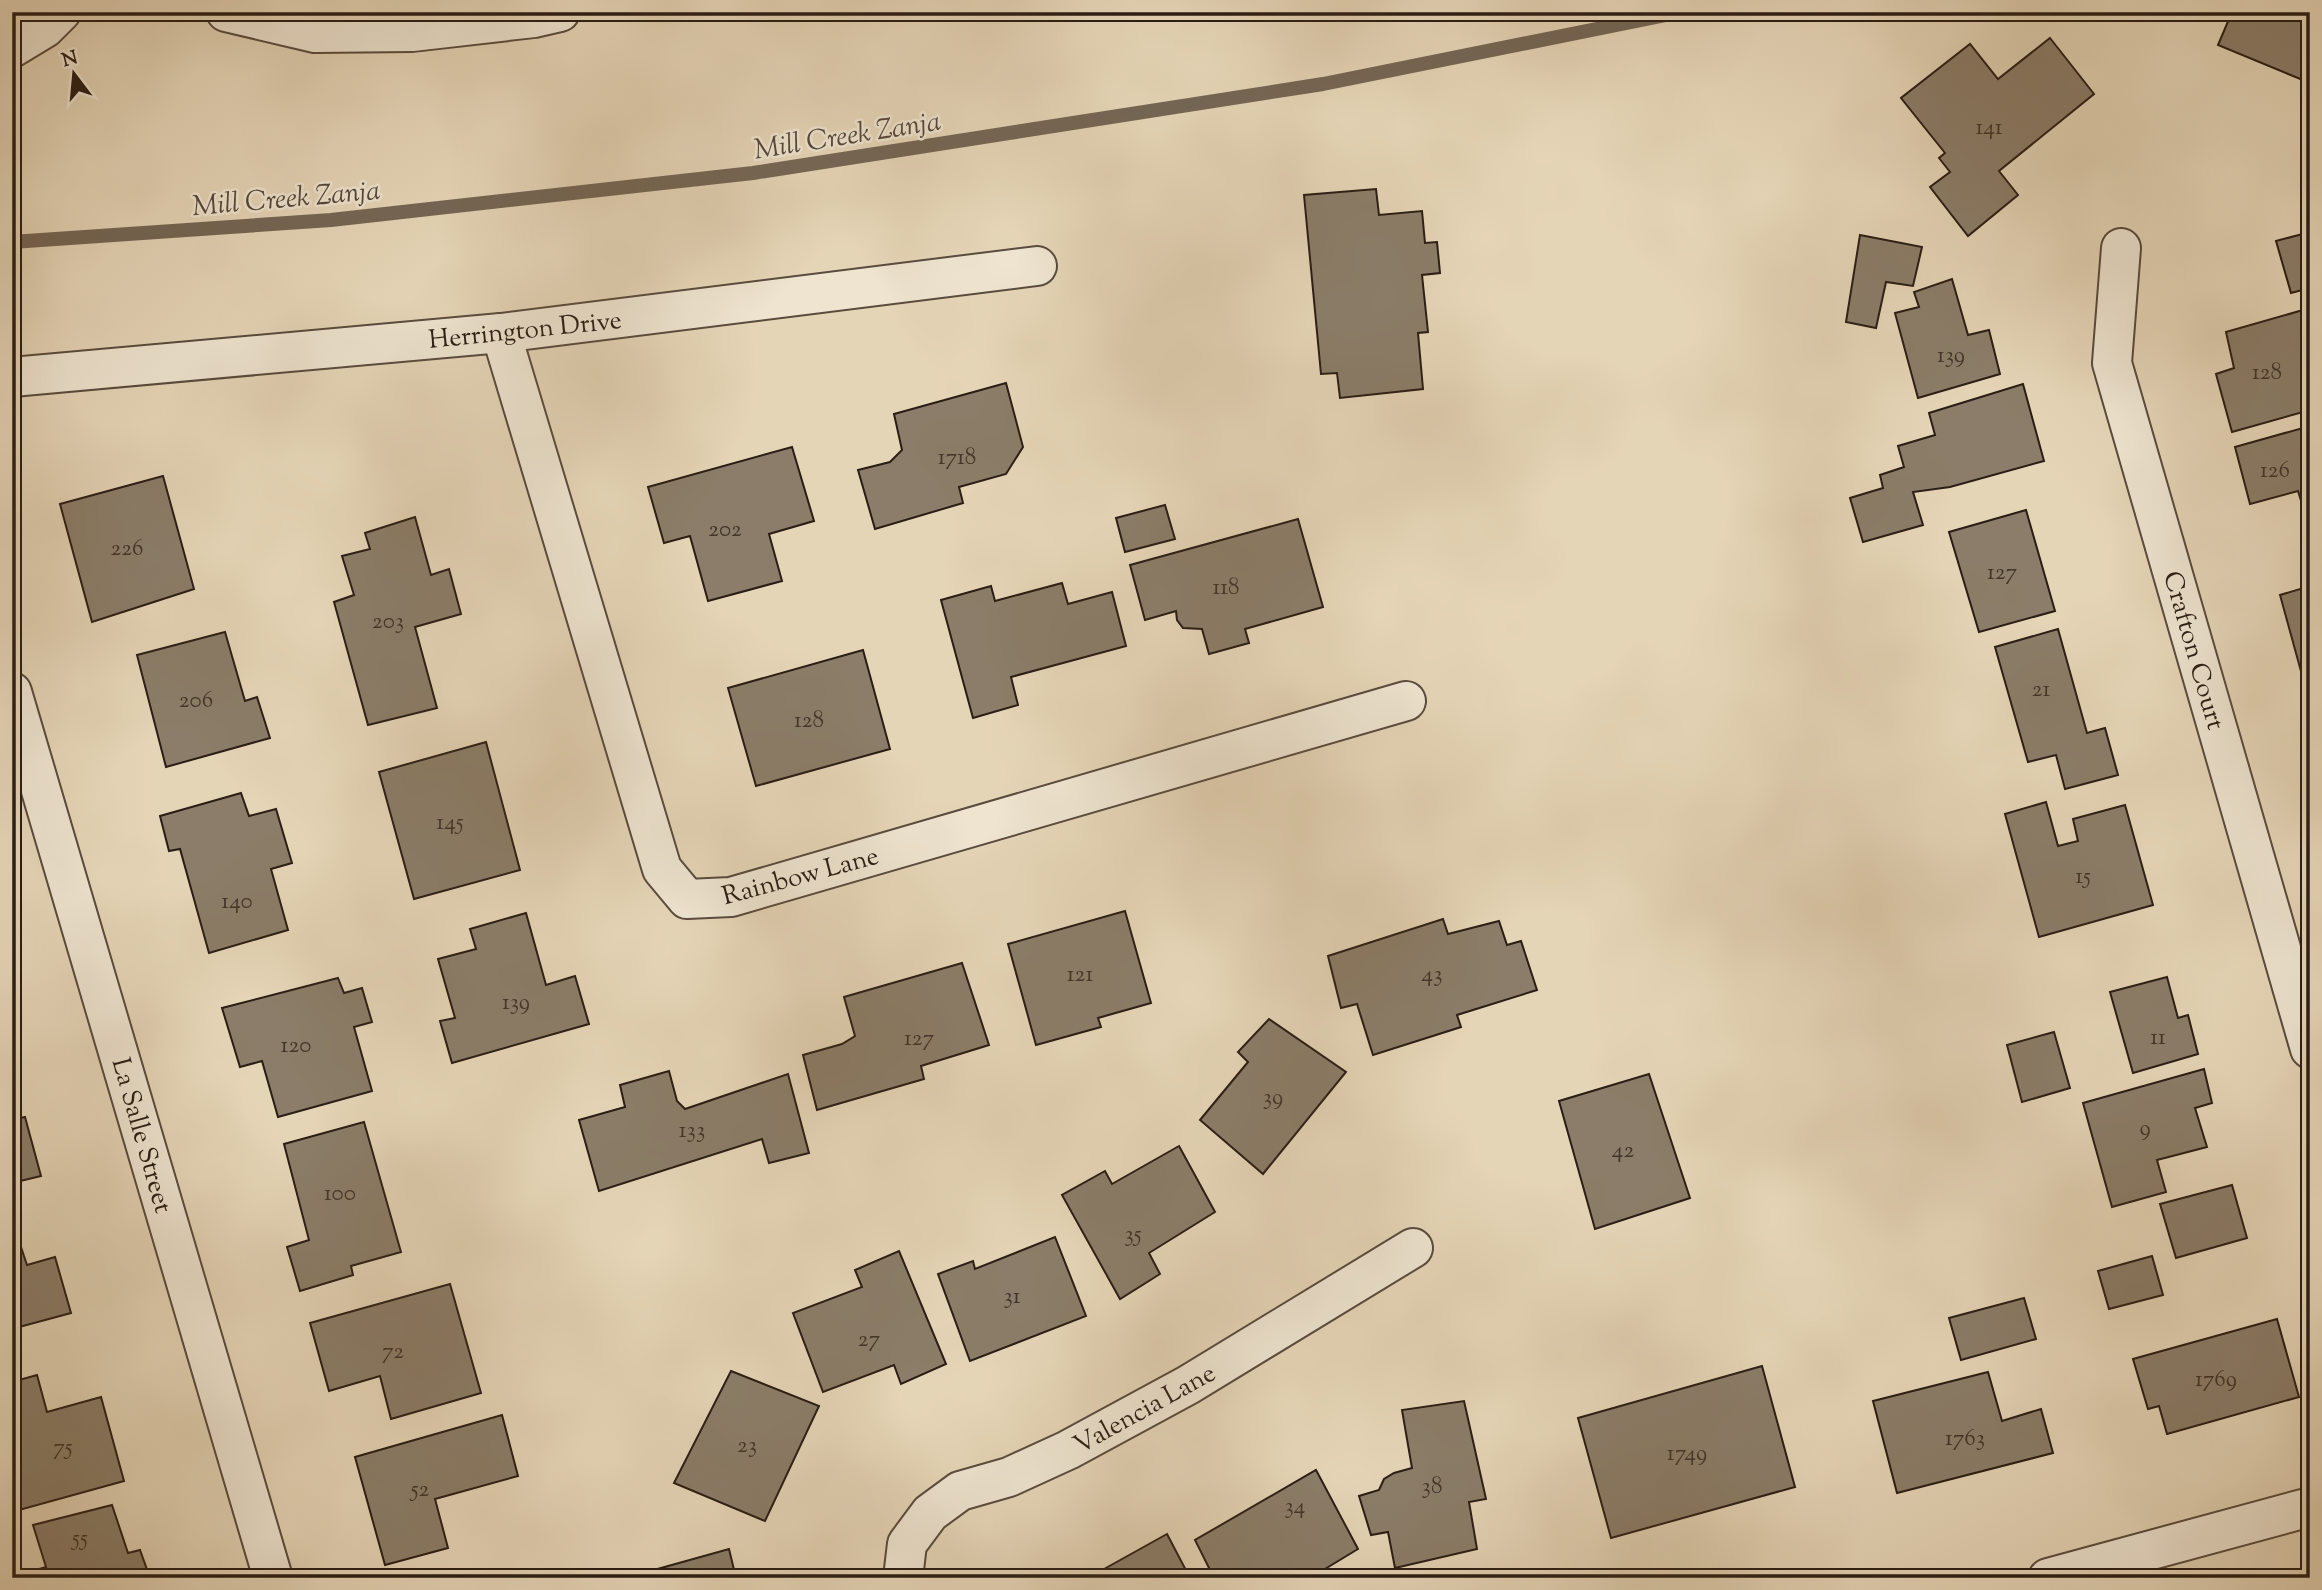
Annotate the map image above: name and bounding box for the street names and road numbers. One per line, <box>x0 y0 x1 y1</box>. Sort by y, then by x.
street label: Herrington Drive <box>427 303 624 360</box>
street label: Crafton Court <box>2152 567 2233 734</box>
street label: Rainbow Lane <box>718 839 883 916</box>
street label: La Salle Street <box>101 1054 180 1218</box>
street label: Valencia Lane <box>1067 1356 1223 1464</box>

